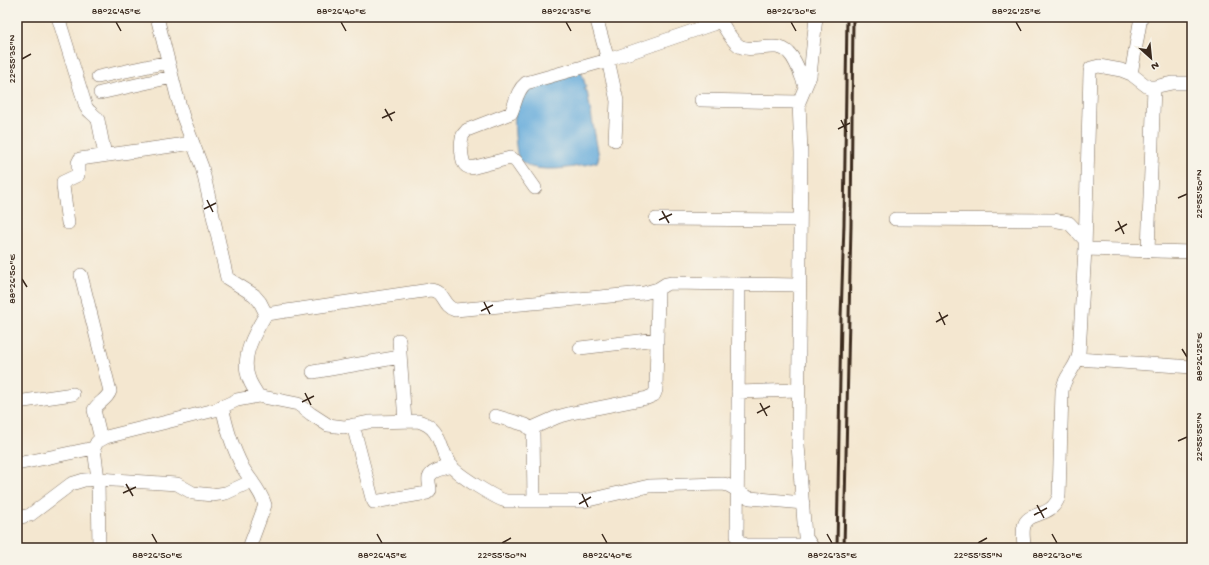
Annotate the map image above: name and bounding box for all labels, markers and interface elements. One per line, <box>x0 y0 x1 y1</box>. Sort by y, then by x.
text: 88°26'45"E <box>92 6 141 18</box>
text: 88°26'40"E <box>317 6 366 18</box>
text: 88°26'35"E <box>542 6 591 18</box>
text: 88°26'30"E <box>766 6 816 18</box>
text: 88°26'25"E <box>992 6 1041 18</box>
text: 22°55'35"N <box>7 34 19 83</box>
north arrow <box>1131 38 1171 78</box>
text: N <box>1149 58 1161 72</box>
text: 22°55'50"N <box>1194 169 1206 218</box>
text: 88°26'50"E <box>7 254 19 304</box>
text: 88°26'25"E <box>1194 332 1206 381</box>
text: 22°55'55"N <box>1194 412 1206 461</box>
text: 88°26'50"E <box>132 550 182 562</box>
text: 88°26'45"E <box>358 550 407 562</box>
text: 22°55'50"N <box>478 550 527 562</box>
text: 88°26'40"E <box>583 550 632 562</box>
text: 88°26'35"E <box>808 550 857 562</box>
text: 22°55'55"N <box>954 550 1003 562</box>
text: 88°26'30"E <box>1032 550 1082 562</box>

